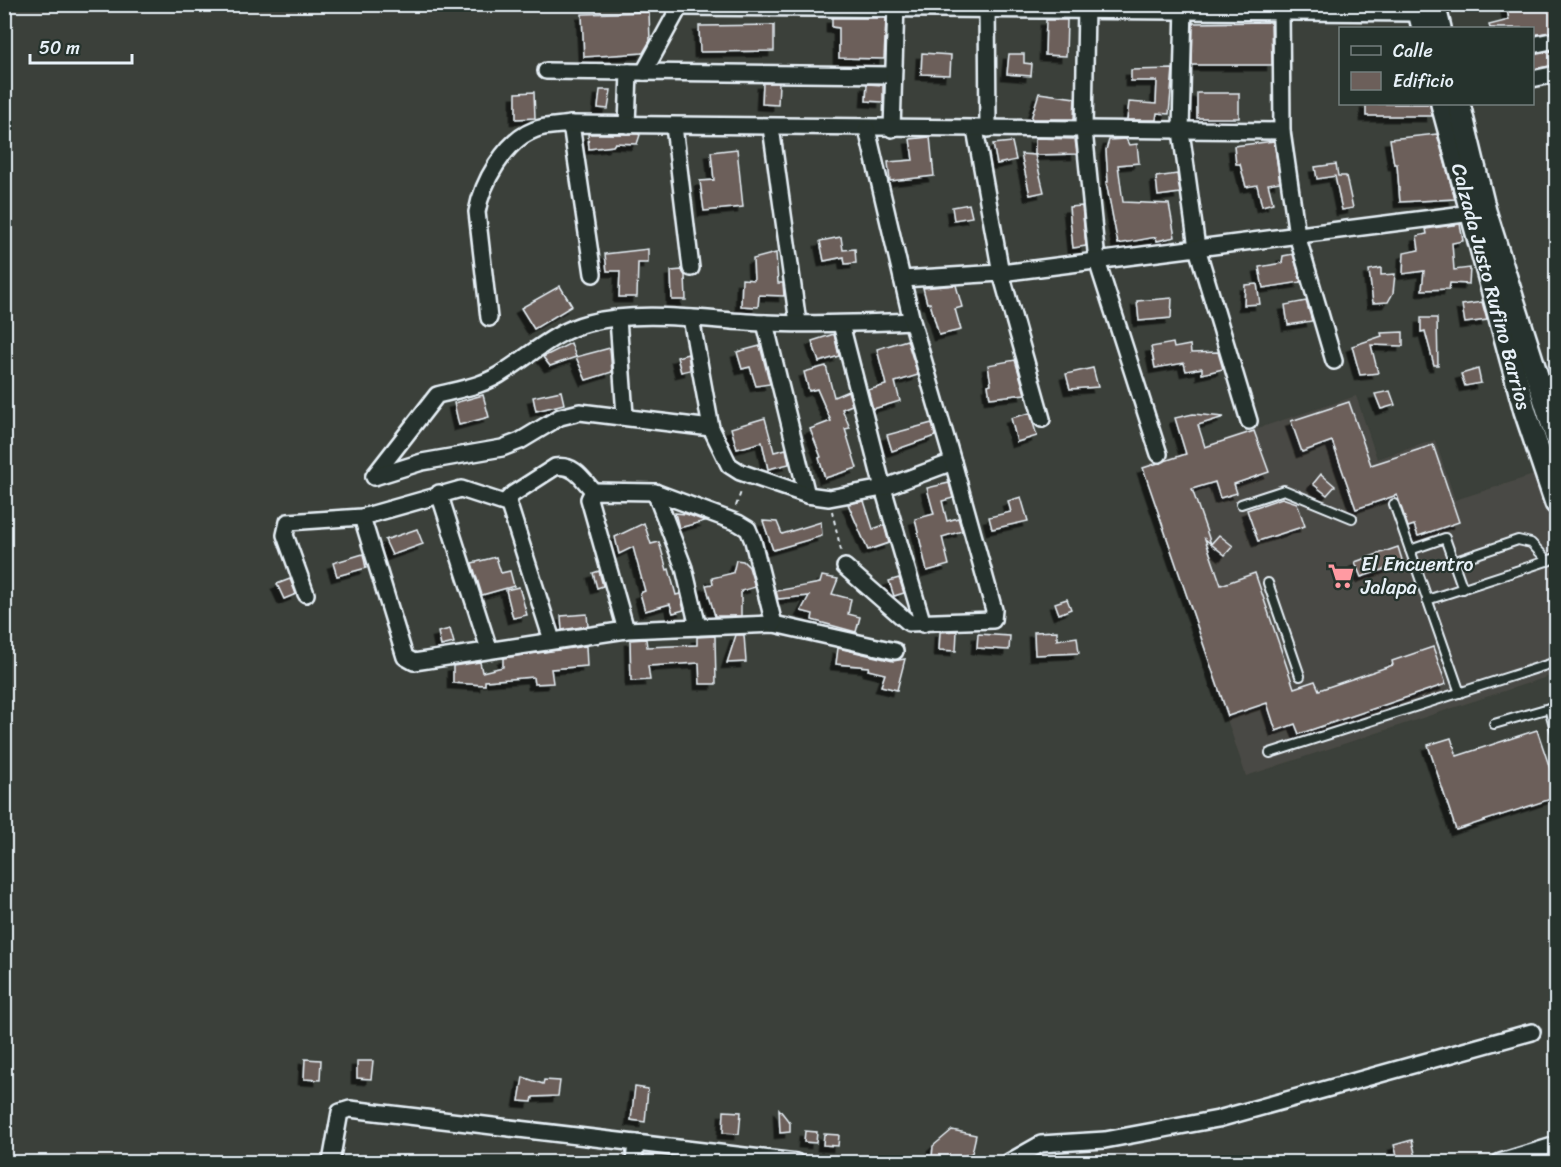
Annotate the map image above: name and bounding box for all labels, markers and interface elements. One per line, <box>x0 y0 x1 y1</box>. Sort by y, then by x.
scale bar <box>30 27 132 65</box>
legend <box>1339 27 1534 105</box>
text: 50 m <box>39 32 80 64</box>
text: Calle <box>1393 35 1433 67</box>
text: Edificio <box>1393 65 1454 97</box>
street label: Calzada Justo Rufino Barrios <box>1441 159 1542 414</box>
place label: El Encuentro Jalapa <box>1360 547 1474 605</box>
supermarket icon: El Encuentro Jalapa <box>1326 561 1356 591</box>

